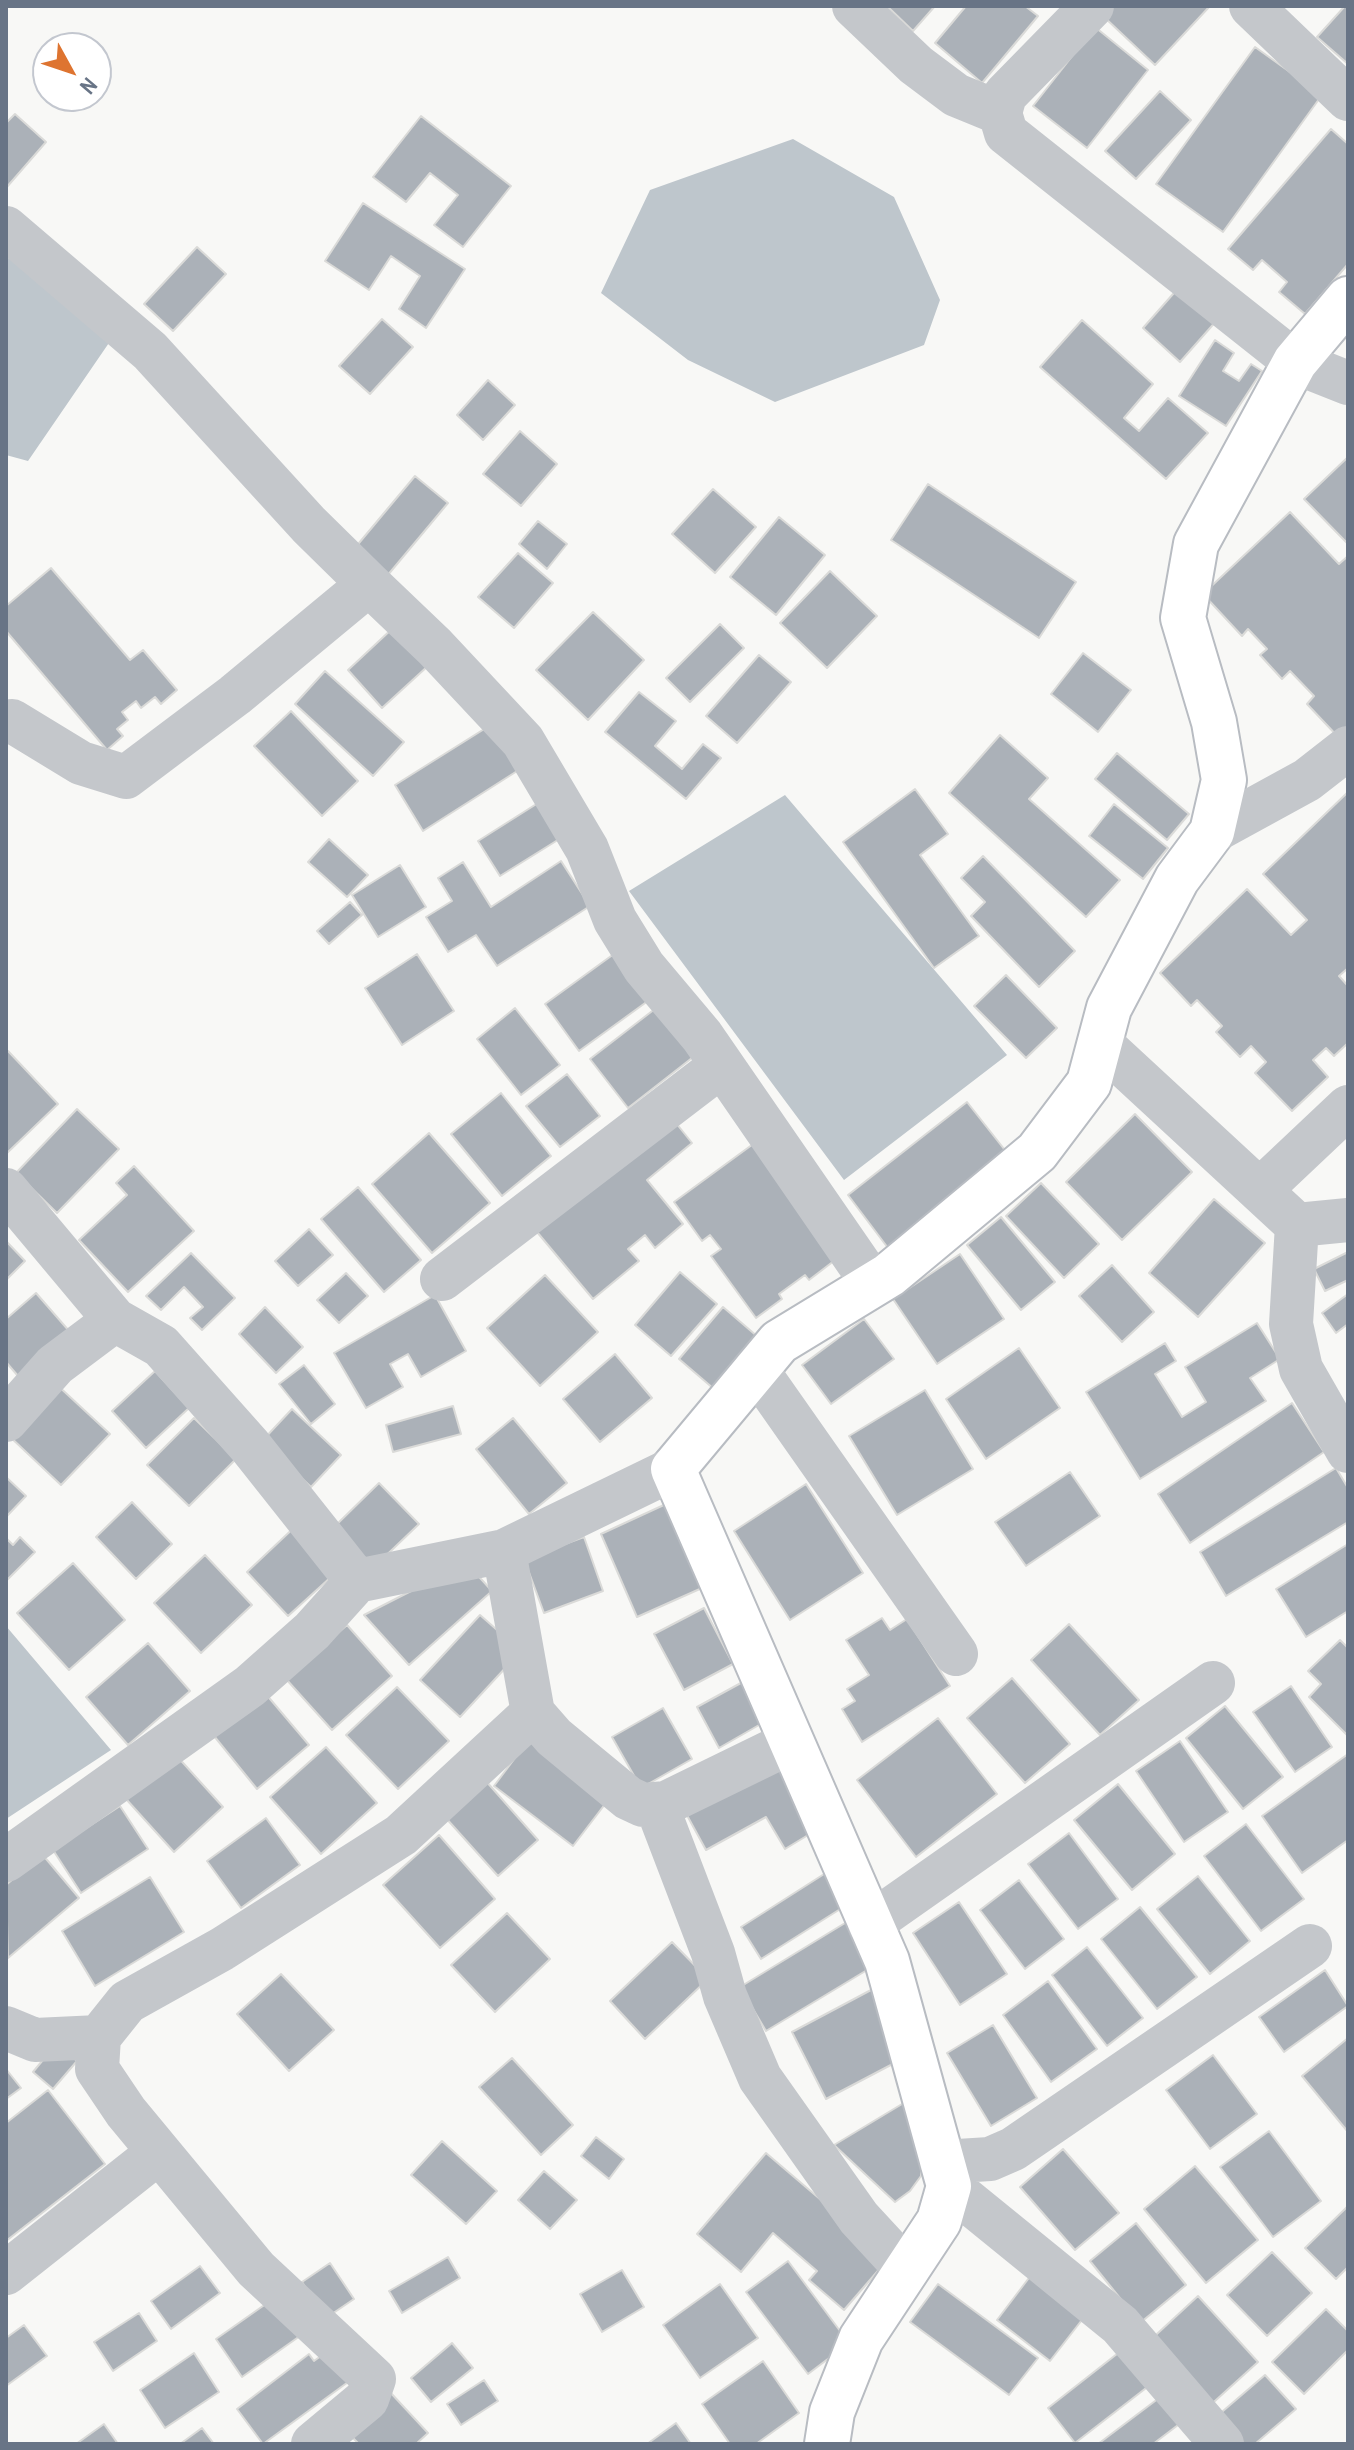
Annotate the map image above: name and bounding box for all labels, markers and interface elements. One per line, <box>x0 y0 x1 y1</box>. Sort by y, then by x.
north arrow <box>32 32 112 112</box>
text: N <box>73 72 105 101</box>

